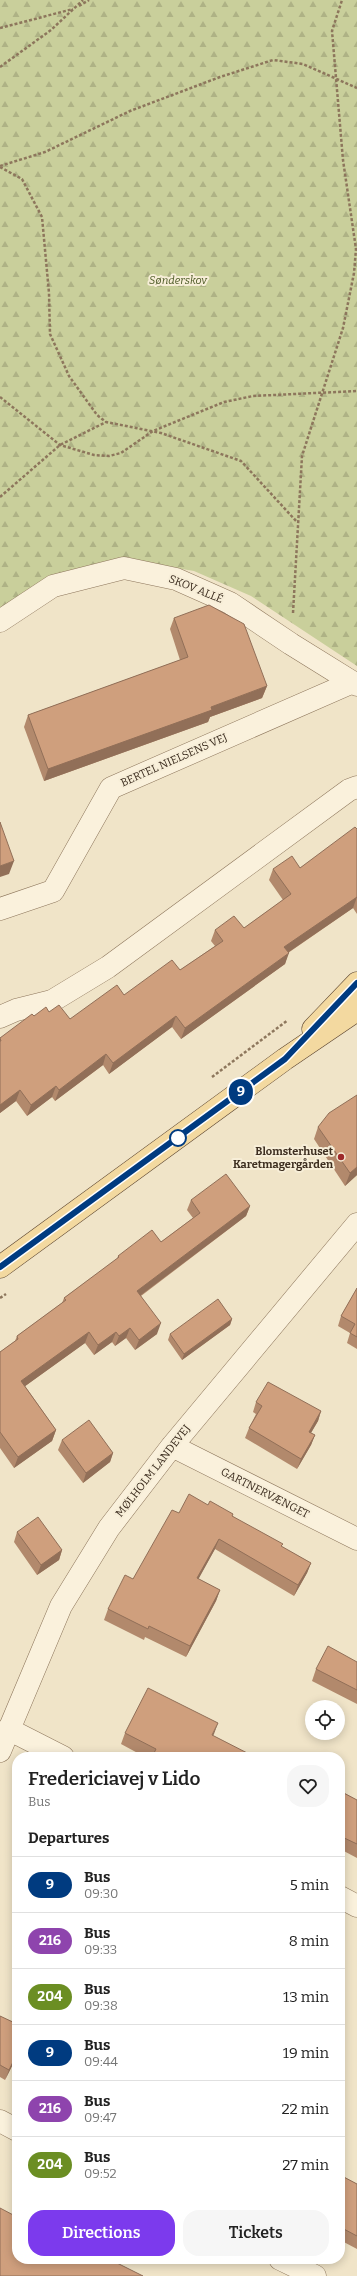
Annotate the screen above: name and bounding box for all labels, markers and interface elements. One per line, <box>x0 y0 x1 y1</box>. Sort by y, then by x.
park label: Sønderskov <box>149 274 208 287</box>
street label: SKOV ALLÉ <box>167 571 226 606</box>
street label: BERTEL NIELSENS VEJ <box>119 730 230 789</box>
line badge: 9 <box>228 1079 254 1105</box>
text: 9 <box>237 1083 245 1100</box>
unlabelled marker <box>169 1129 187 1147</box>
place label: Blomsterhuset Karetmagergården <box>233 1145 334 1171</box>
marker: Blomsterhuset Karetmagergården <box>336 1152 346 1162</box>
street label: MØLHOLM LANDEVEJ <box>113 1422 193 1520</box>
street label: GARTNERVÆNGET <box>219 1465 312 1521</box>
map controls <box>305 1700 345 1740</box>
button: locate <box>305 1700 345 1740</box>
button: heart <box>287 1765 329 1807</box>
text: Fredericiavej v Lido <box>28 1767 200 1790</box>
text: Bus <box>28 1794 50 1809</box>
text: Departures <box>28 1829 109 1847</box>
text: Bus <box>84 1868 110 1886</box>
text: 9 <box>46 1876 54 1893</box>
text: 5 min <box>290 1876 329 1894</box>
text: 09:30 <box>84 1886 118 1901</box>
text: Bus <box>84 1924 110 1942</box>
text: 216 <box>39 1932 61 1949</box>
text: 8 min <box>289 1932 329 1950</box>
text: 09:33 <box>84 1942 117 1957</box>
text: Bus <box>84 1980 110 1998</box>
text: 204 <box>37 1988 63 2005</box>
text: 13 min <box>283 1988 329 2006</box>
text: 09:38 <box>84 1998 118 2013</box>
text: Bus <box>84 2036 110 2054</box>
text: 9 <box>46 2044 54 2061</box>
text: 19 min <box>283 2044 329 2062</box>
text: 09:44 <box>84 2054 118 2069</box>
text: Bus <box>84 2092 110 2110</box>
text: 216 <box>39 2100 61 2117</box>
text: 22 min <box>281 2100 329 2118</box>
text: 09:47 <box>84 2110 117 2125</box>
text: Bus <box>84 2148 110 2166</box>
text: 204 <box>37 2156 63 2173</box>
text: 27 min <box>282 2156 329 2174</box>
text: 09:52 <box>84 2166 117 2181</box>
button: Directions <box>28 2210 175 2256</box>
button: Tickets <box>183 2210 329 2256</box>

